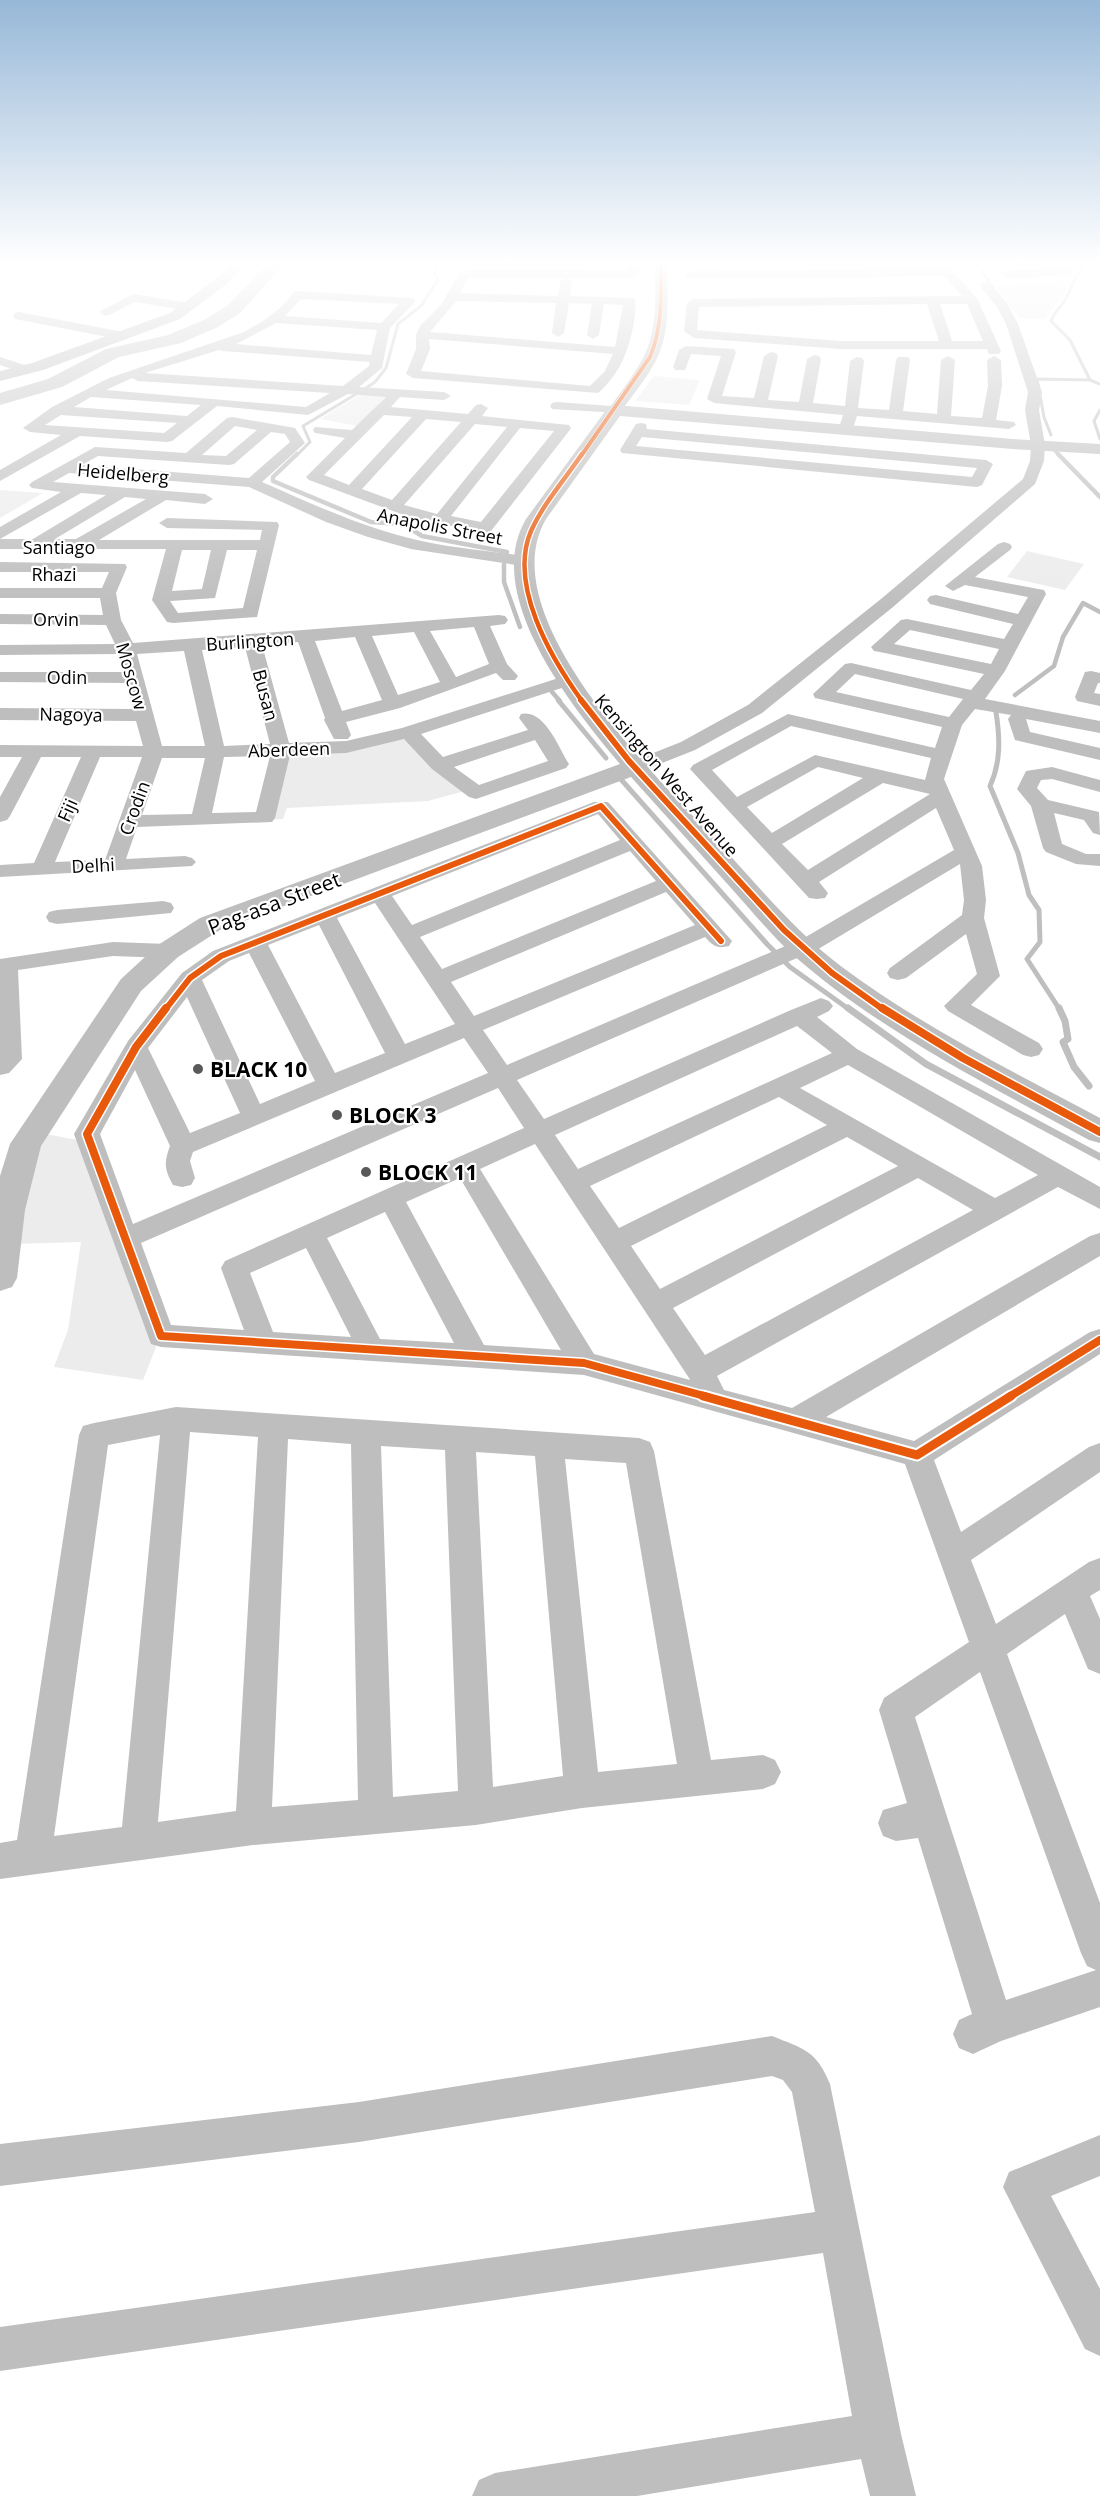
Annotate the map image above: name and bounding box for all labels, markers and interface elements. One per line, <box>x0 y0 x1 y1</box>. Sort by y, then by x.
street label: Heidelberg <box>76 457 170 489</box>
street label: Anapolis Street <box>375 502 505 550</box>
street label: Santiago <box>23 535 95 559</box>
street label: Rhazi <box>31 562 77 586</box>
street label: Orvin <box>33 607 79 631</box>
street label: Burlington <box>205 626 295 656</box>
street label: Moscow <box>111 640 153 713</box>
street label: Odin <box>47 665 87 689</box>
street label: Busan <box>248 667 284 723</box>
street label: Kensington West Avenue <box>590 689 744 861</box>
street label: Nagoya <box>39 701 103 727</box>
street label: Aberdeen <box>248 736 330 762</box>
street label: Crodin <box>113 778 155 838</box>
street label: Fiji <box>51 795 83 825</box>
street label: Delhi <box>71 852 115 878</box>
street label: Pag-asa Street <box>204 865 344 941</box>
place label: BLACK 10 <box>210 1055 307 1083</box>
marker: BLACK 10 <box>191 1062 205 1076</box>
place label: BLOCK 3 <box>349 1101 436 1129</box>
marker: BLOCK 3 <box>330 1108 344 1122</box>
place label: BLOCK 11 <box>378 1158 477 1186</box>
marker: BLOCK 11 <box>359 1165 373 1179</box>

